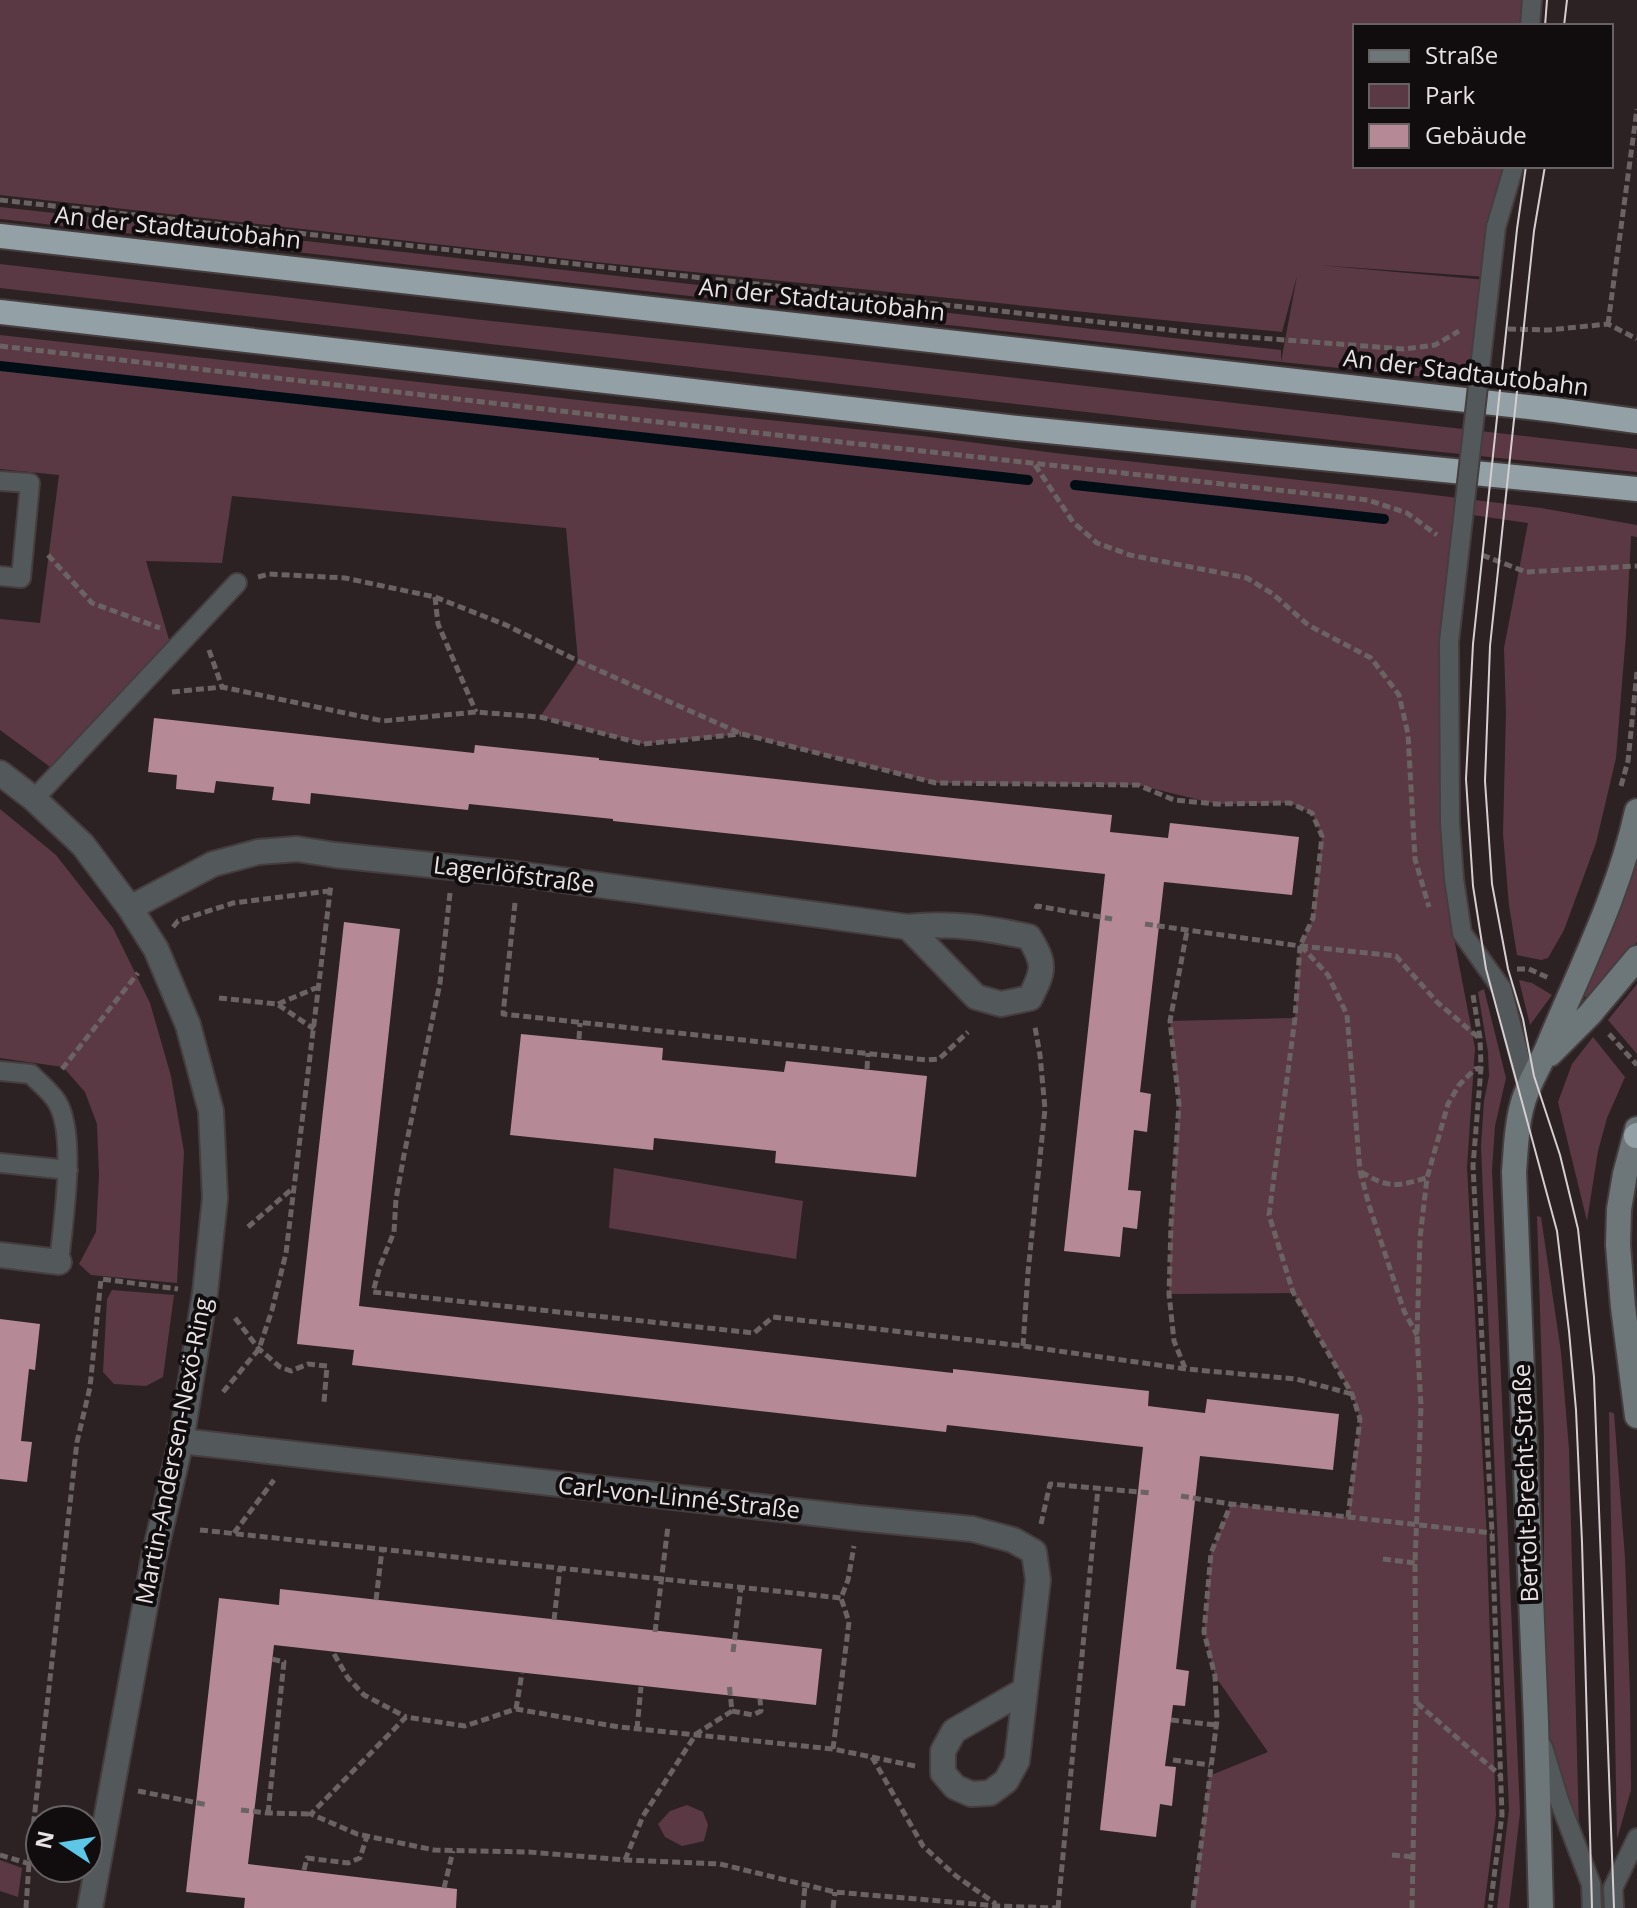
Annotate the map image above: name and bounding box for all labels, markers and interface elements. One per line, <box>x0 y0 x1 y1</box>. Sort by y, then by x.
legend <box>1353 24 1613 168</box>
text: Straße <box>1425 38 1498 71</box>
text: Park <box>1425 78 1476 111</box>
text: Gebäude <box>1425 118 1527 151</box>
street label: An der Stadtautobahn <box>54 197 303 256</box>
street label: An der Stadtautobahn <box>698 269 947 328</box>
street label: An der Stadtautobahn <box>1342 340 1591 403</box>
street label: Lagerlöfstraße <box>432 847 597 900</box>
street label: Martin-Andersen-Nexö-Ring <box>127 1294 218 1607</box>
street label: Bertolt-Brecht-Straße <box>1504 1363 1545 1603</box>
street label: Carl-von-Linné-Straße <box>556 1467 802 1526</box>
north arrow <box>24 1804 104 1884</box>
text: N <box>27 1828 60 1852</box>

